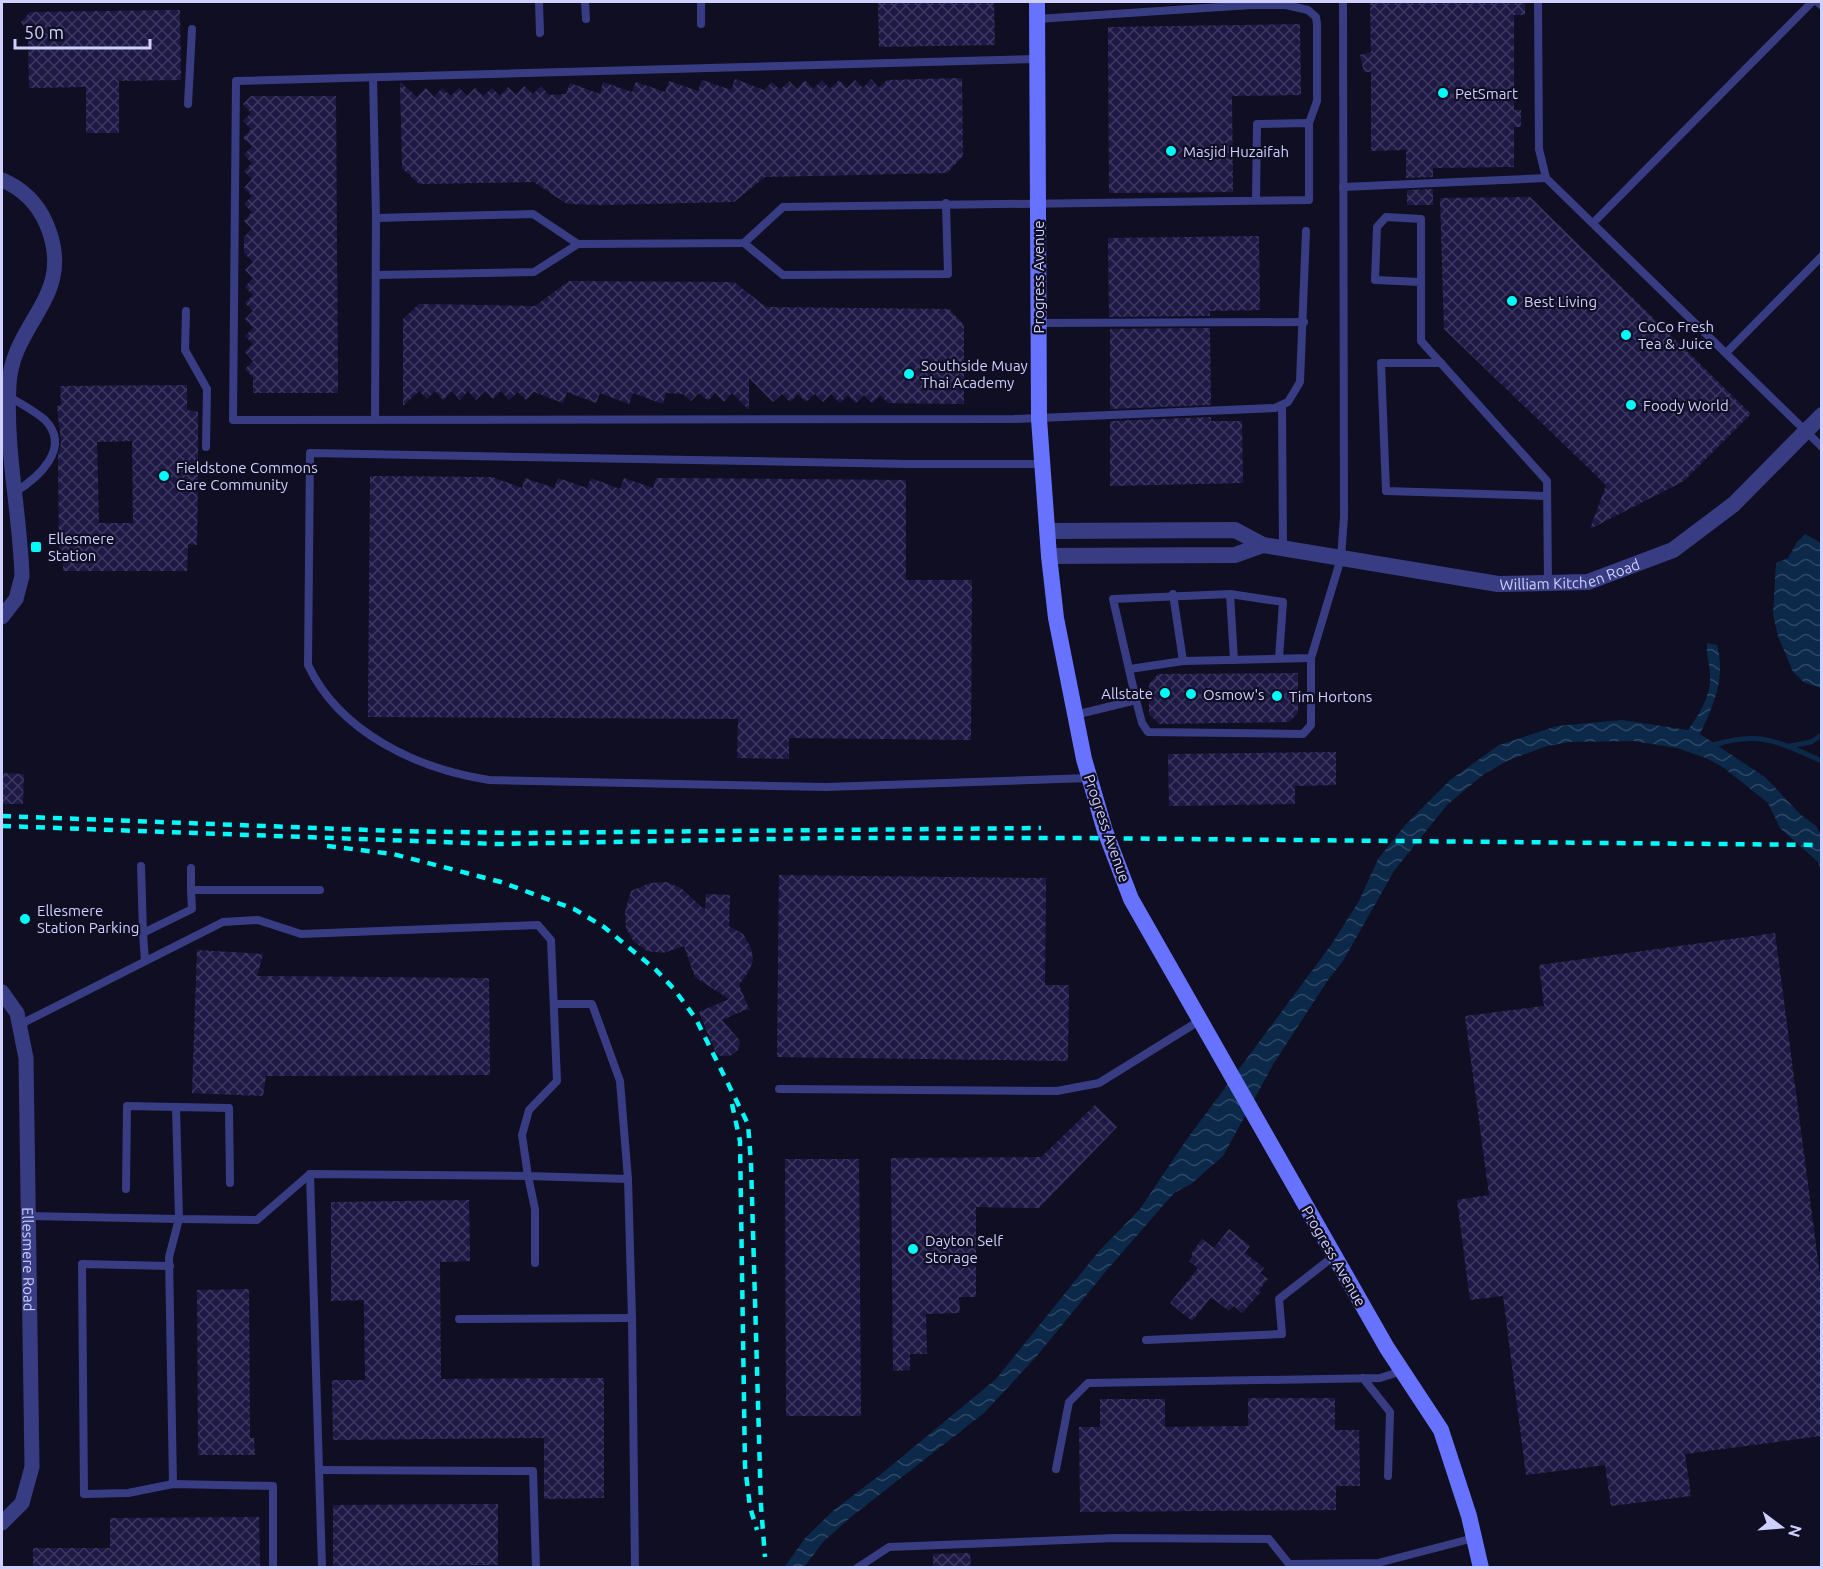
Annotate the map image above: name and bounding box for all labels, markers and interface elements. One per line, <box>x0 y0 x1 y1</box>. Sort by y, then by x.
scale bar <box>15 12 150 50</box>
text: 50 m <box>24 22 64 42</box>
place label: PetSmart <box>1455 85 1518 102</box>
marker: PetSmart <box>1436 86 1450 100</box>
place label: Masjid Huzaifah <box>1183 143 1289 160</box>
marker: Masjid Huzaifah <box>1164 144 1178 158</box>
street label: Progress Avenue <box>1030 221 1047 333</box>
place label: Best Living <box>1524 293 1597 310</box>
marker: Best Living <box>1505 294 1519 308</box>
place label: CoCo Fresh Tea & Juice <box>1638 318 1714 352</box>
marker: CoCo Fresh Tea & Juice <box>1619 328 1633 342</box>
place label: Southside Muay Thai Academy <box>921 357 1028 391</box>
marker: Southside Muay Thai Academy <box>902 367 916 381</box>
place label: Foody World <box>1643 397 1729 414</box>
marker: Foody World <box>1624 398 1638 412</box>
place label: Fieldstone Commons Care Community <box>176 459 318 493</box>
marker: Fieldstone Commons Care Community <box>157 469 171 483</box>
place label: Ellesmere Station <box>48 530 114 564</box>
marker: Ellesmere Station <box>29 540 43 554</box>
street label: William Kitchen Road <box>1499 555 1642 592</box>
place label: Allstate <box>1101 685 1153 702</box>
marker: Allstate <box>1158 686 1172 700</box>
place label: Osmow's <box>1203 686 1265 703</box>
marker: Osmow's <box>1184 687 1198 701</box>
place label: Tim Hortons <box>1289 688 1372 705</box>
marker: Tim Hortons <box>1270 689 1284 703</box>
street label: Progress Avenue <box>1081 772 1133 884</box>
place label: Ellesmere Station Parking <box>37 902 139 936</box>
marker: Ellesmere Station Parking <box>18 912 32 926</box>
street label: Progress Avenue <box>1298 1203 1370 1309</box>
street label: Ellesmere Road <box>20 1207 38 1312</box>
place label: Dayton Self Storage <box>925 1232 1003 1266</box>
marker: Dayton Self Storage <box>906 1242 920 1256</box>
north arrow <box>1751 1497 1811 1557</box>
text: N <box>1785 1523 1806 1539</box>

